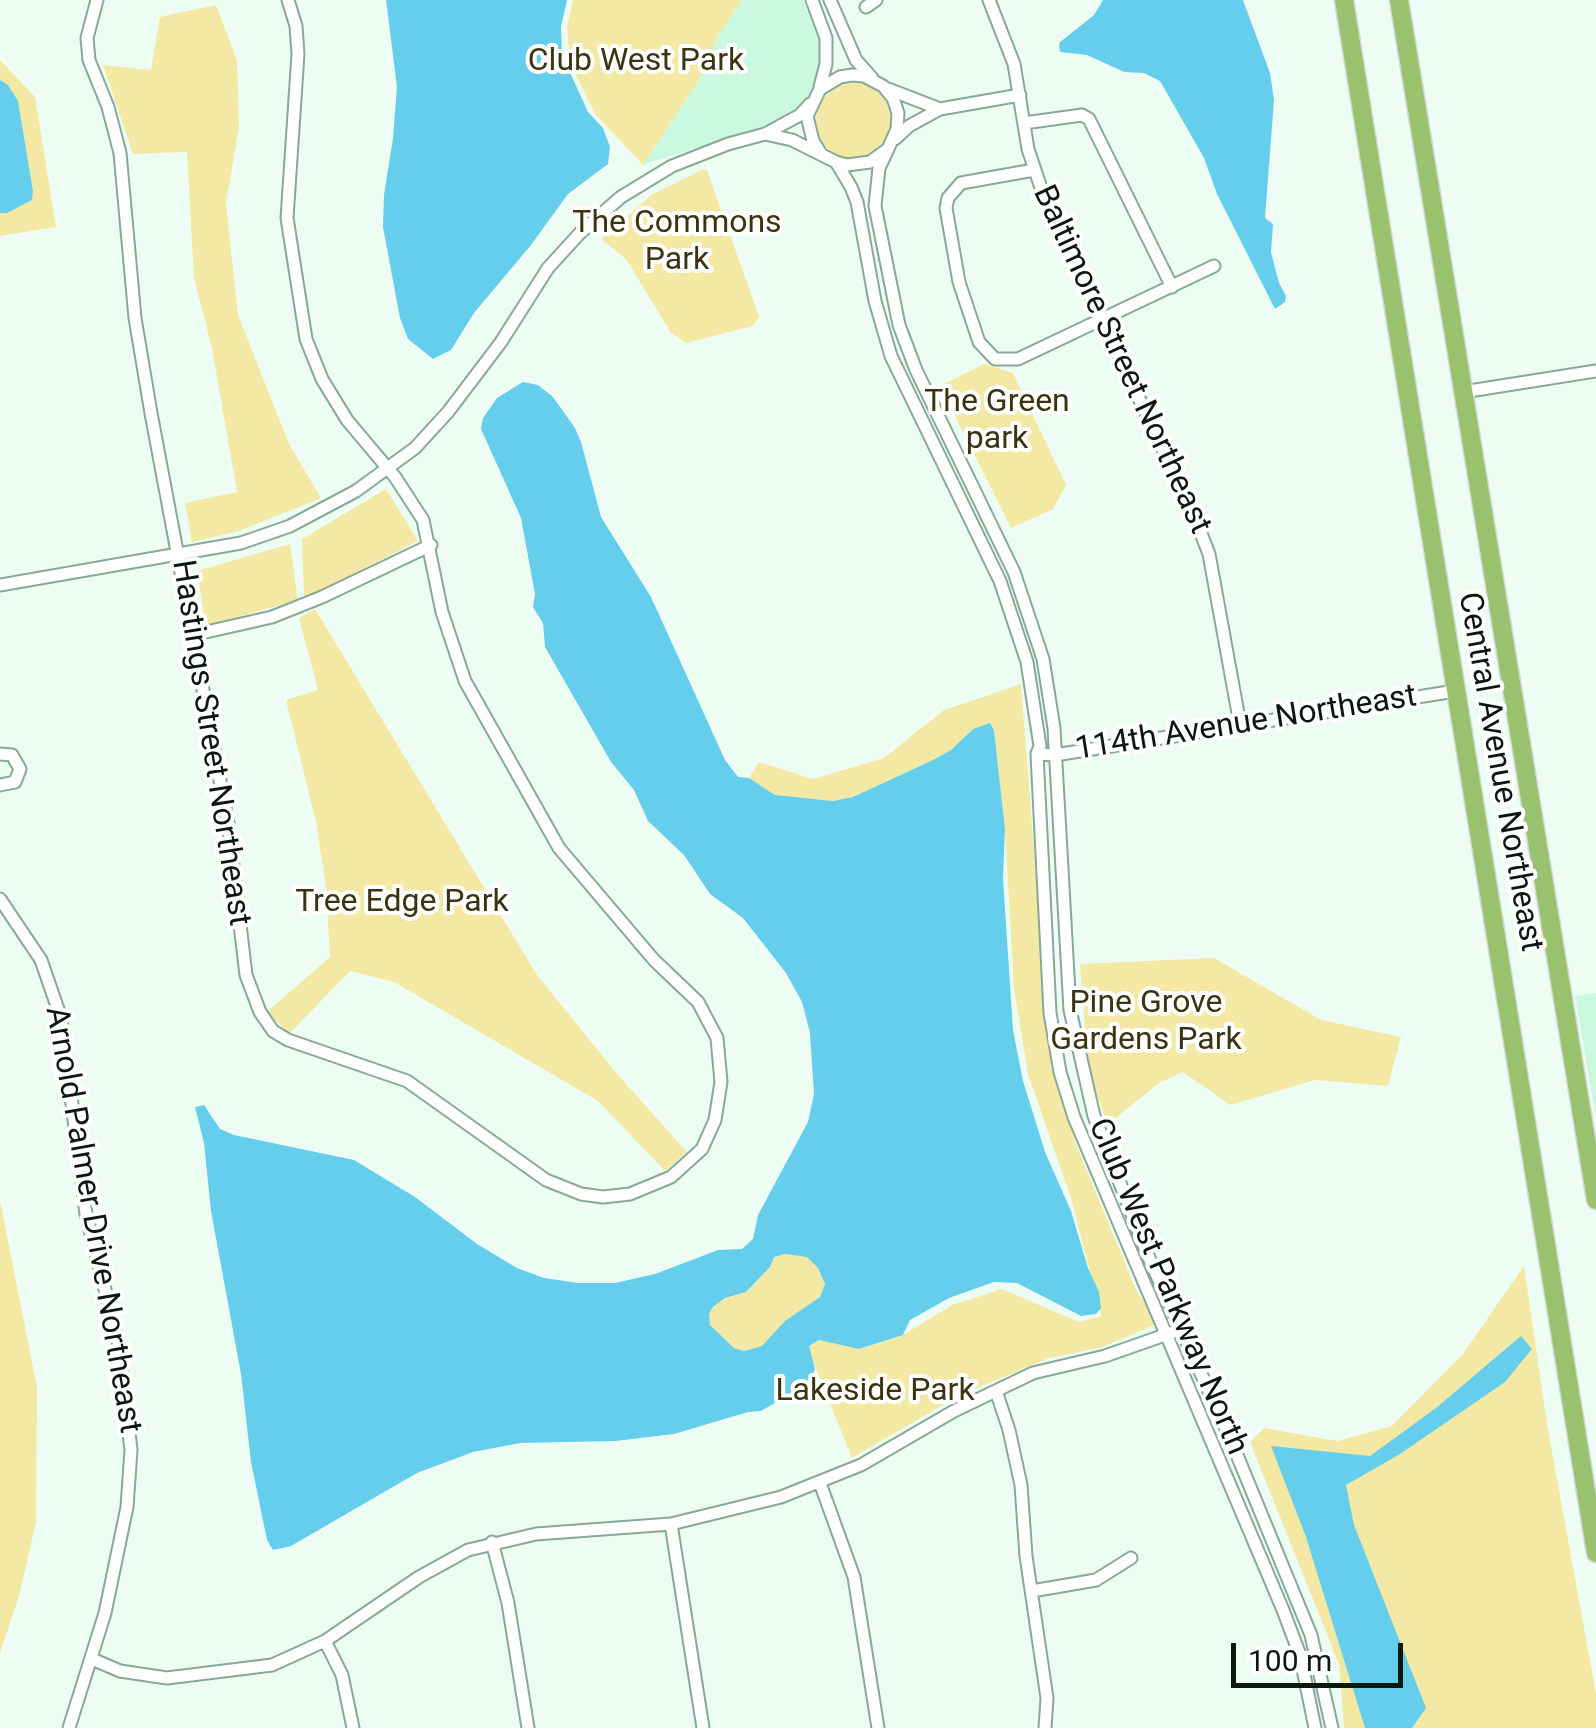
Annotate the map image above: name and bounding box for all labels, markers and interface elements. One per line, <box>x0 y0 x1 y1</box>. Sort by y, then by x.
park label: Club West Park <box>528 43 744 81</box>
street label: Baltimore Street Northeast <box>1023 180 1219 540</box>
park label: The Commons Park <box>572 205 782 280</box>
park label: The Green park <box>924 384 1070 459</box>
street label: Hastings Street Northeast <box>162 557 258 929</box>
street label: Central Avenue Northeast <box>1448 589 1550 955</box>
street label: 114th Avenue Northeast <box>1073 678 1419 770</box>
park label: Tree Edge Park <box>295 884 509 922</box>
park label: Pine Grove Gardens Park <box>1050 985 1242 1060</box>
street label: Arnold Palmer Drive Northeast <box>36 1004 148 1436</box>
street label: Club West Parkway North <box>1079 1113 1255 1461</box>
park label: Lakeside Park <box>775 1373 975 1411</box>
scale bar <box>1236 1623 1408 1685</box>
text: 100 m <box>1248 1643 1332 1678</box>

